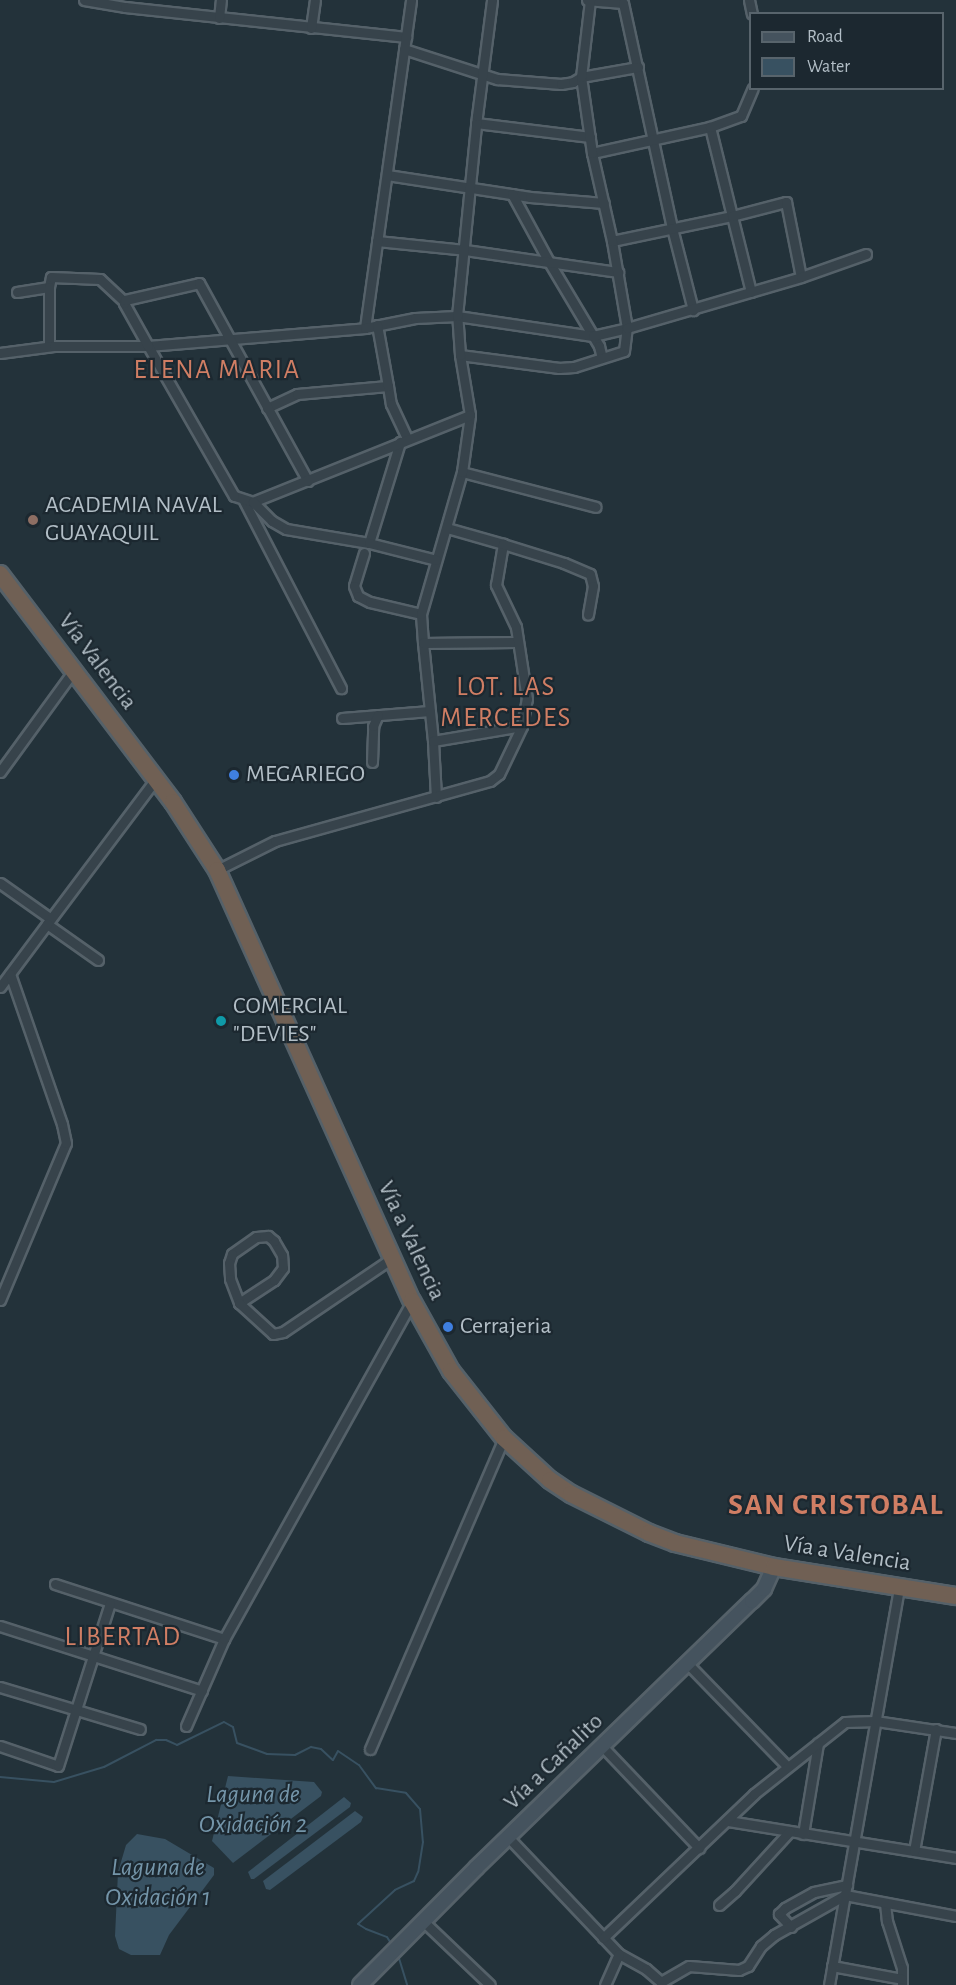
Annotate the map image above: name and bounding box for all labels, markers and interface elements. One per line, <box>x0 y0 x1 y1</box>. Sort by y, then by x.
legend <box>749 12 944 90</box>
text: Road <box>807 28 843 46</box>
text: Water <box>807 58 850 76</box>
district label: ELENA MARIA <box>134 354 300 386</box>
place label: ACADEMIA NAVAL GUAYAQUIL <box>45 492 222 548</box>
marker: ACADEMIA NAVAL GUAYAQUIL <box>26 513 40 527</box>
street label: Vía Valencia <box>51 608 143 716</box>
district label: LOT. LAS MERCEDES <box>440 670 572 733</box>
place label: MEGARIEGO <box>246 761 365 789</box>
marker: MEGARIEGO <box>227 768 241 782</box>
place label: COMERCIAL "DEVIES" <box>233 993 347 1049</box>
marker: COMERCIAL "DEVIES" <box>214 1014 228 1028</box>
street label: Vía a Valencia <box>371 1177 451 1305</box>
place label: Cerrajeria <box>460 1313 551 1341</box>
marker: Cerrajeria <box>441 1320 455 1334</box>
district label: SAN CRISTOBAL <box>728 1487 944 1523</box>
street label: Vía a Valencia <box>781 1530 913 1578</box>
district label: LIBERTAD <box>65 1621 181 1653</box>
street label: Vía a Cañalito <box>498 1708 610 1816</box>
water label: Laguna de Oxidación 2 <box>199 1779 307 1840</box>
water label: Laguna de Oxidación 1 <box>105 1852 211 1913</box>

